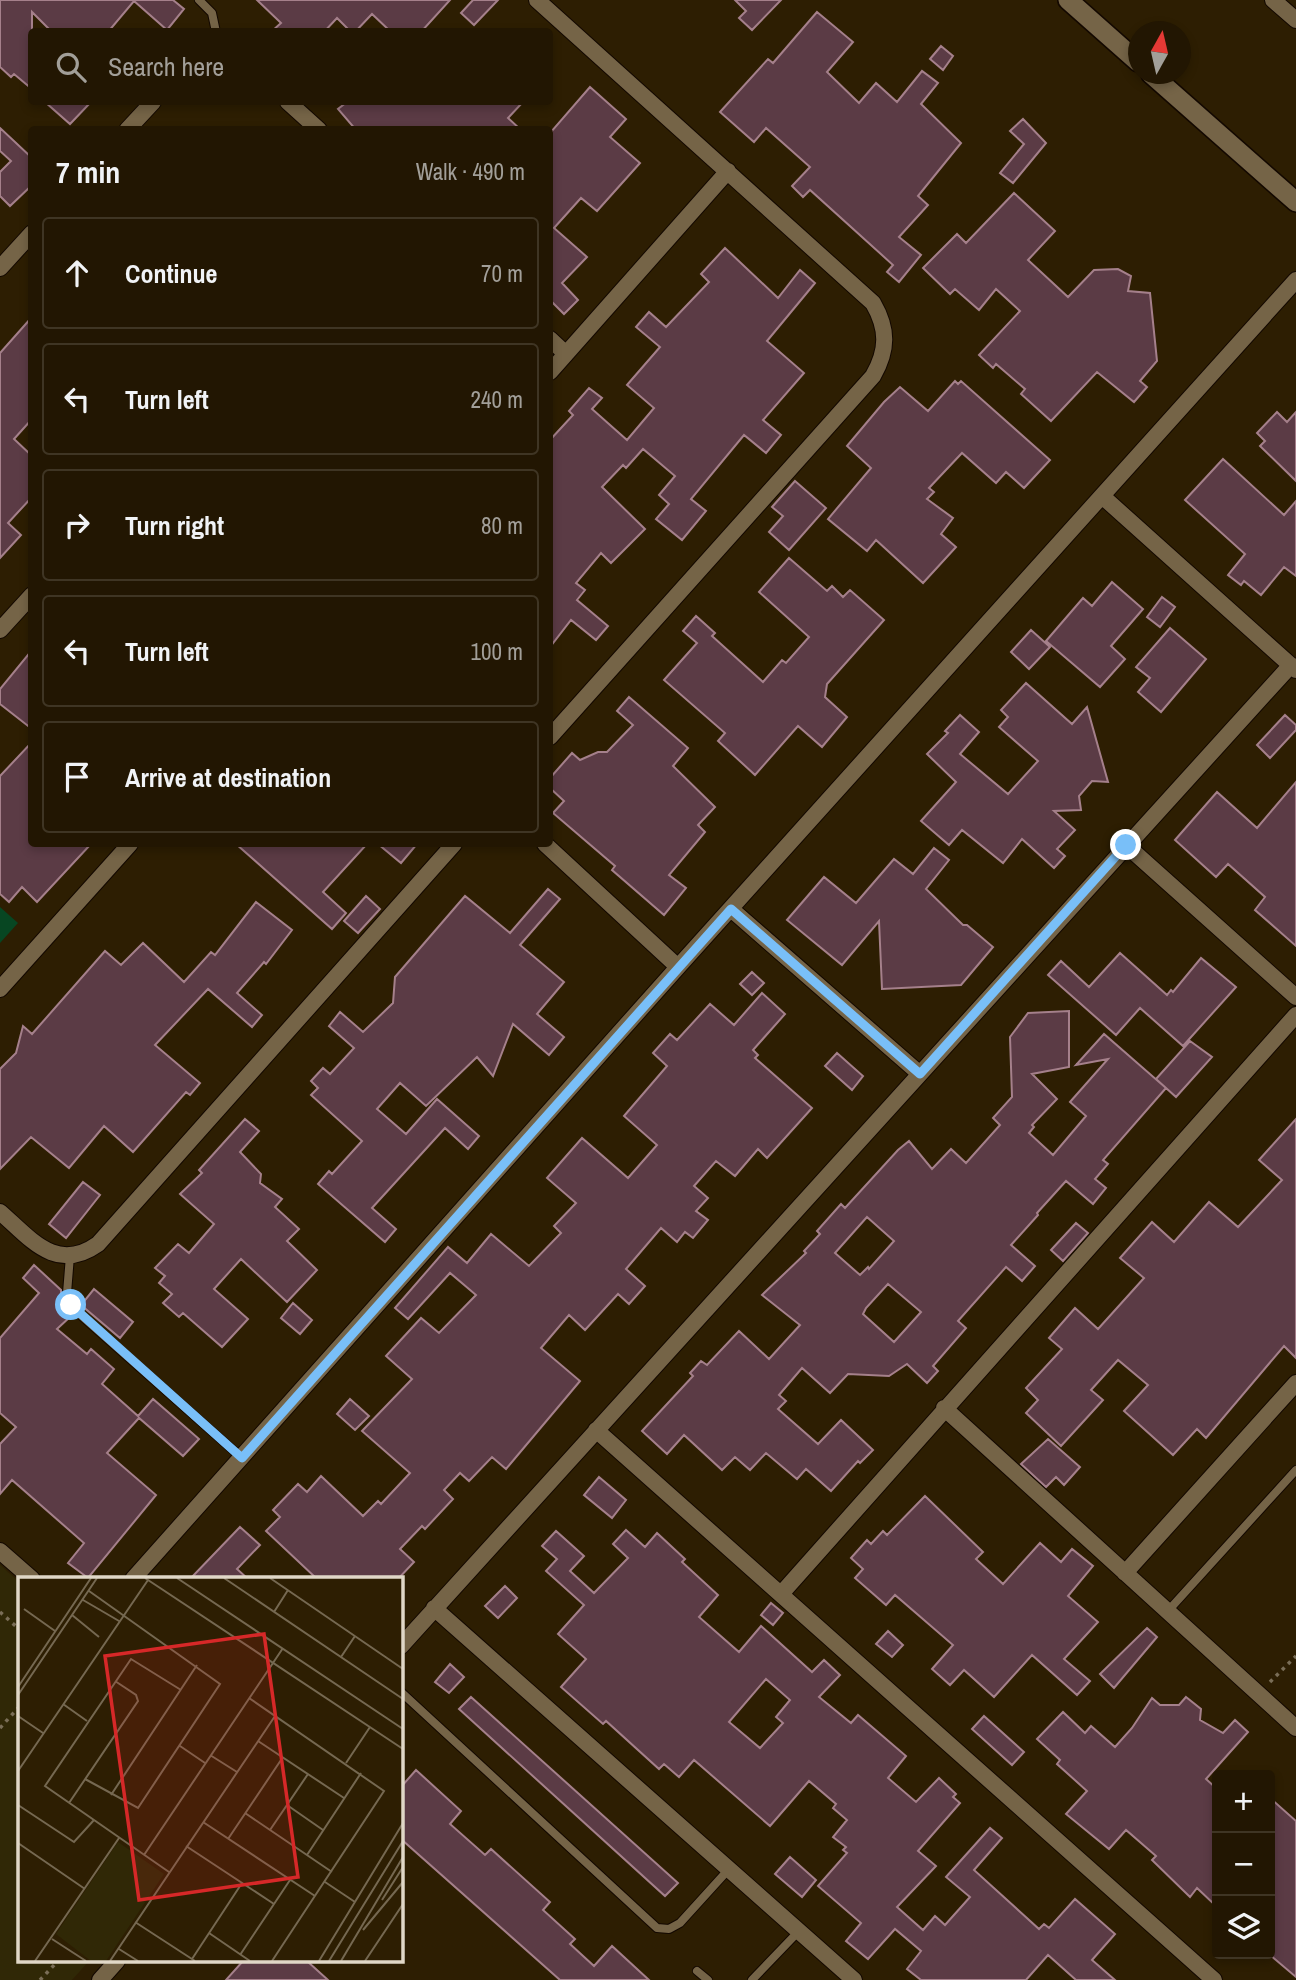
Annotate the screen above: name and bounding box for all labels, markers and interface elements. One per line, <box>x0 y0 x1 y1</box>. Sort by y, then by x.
north arrow <box>1128 21 1191 84</box>
search box <box>28 28 553 105</box>
icon: search <box>52 48 90 86</box>
text: Search here <box>108 49 224 84</box>
text: 7 min <box>56 152 120 192</box>
text: Walk · 490 m <box>416 156 525 187</box>
icon: ahead <box>58 254 96 292</box>
text: Continue <box>125 256 217 291</box>
text: 70 m <box>481 258 523 289</box>
icon: left <box>58 380 96 418</box>
text: Turn left <box>125 382 209 417</box>
text: 240 m <box>471 384 523 415</box>
icon: right <box>58 506 96 544</box>
text: Turn right <box>125 508 224 543</box>
text: 80 m <box>481 510 523 541</box>
icon: left <box>58 632 96 670</box>
text: Turn left <box>125 634 209 669</box>
text: 100 m <box>471 636 523 667</box>
icon: arrive <box>58 758 96 796</box>
text: Arrive at destination <box>125 760 331 795</box>
route end <box>1110 829 1141 860</box>
route start <box>55 1289 86 1320</box>
inset map <box>18 1577 402 1962</box>
map controls <box>1212 1770 1275 1959</box>
button: + <box>1212 1770 1275 1833</box>
button: − <box>1212 1833 1275 1896</box>
button: layers <box>1212 1896 1275 1959</box>

